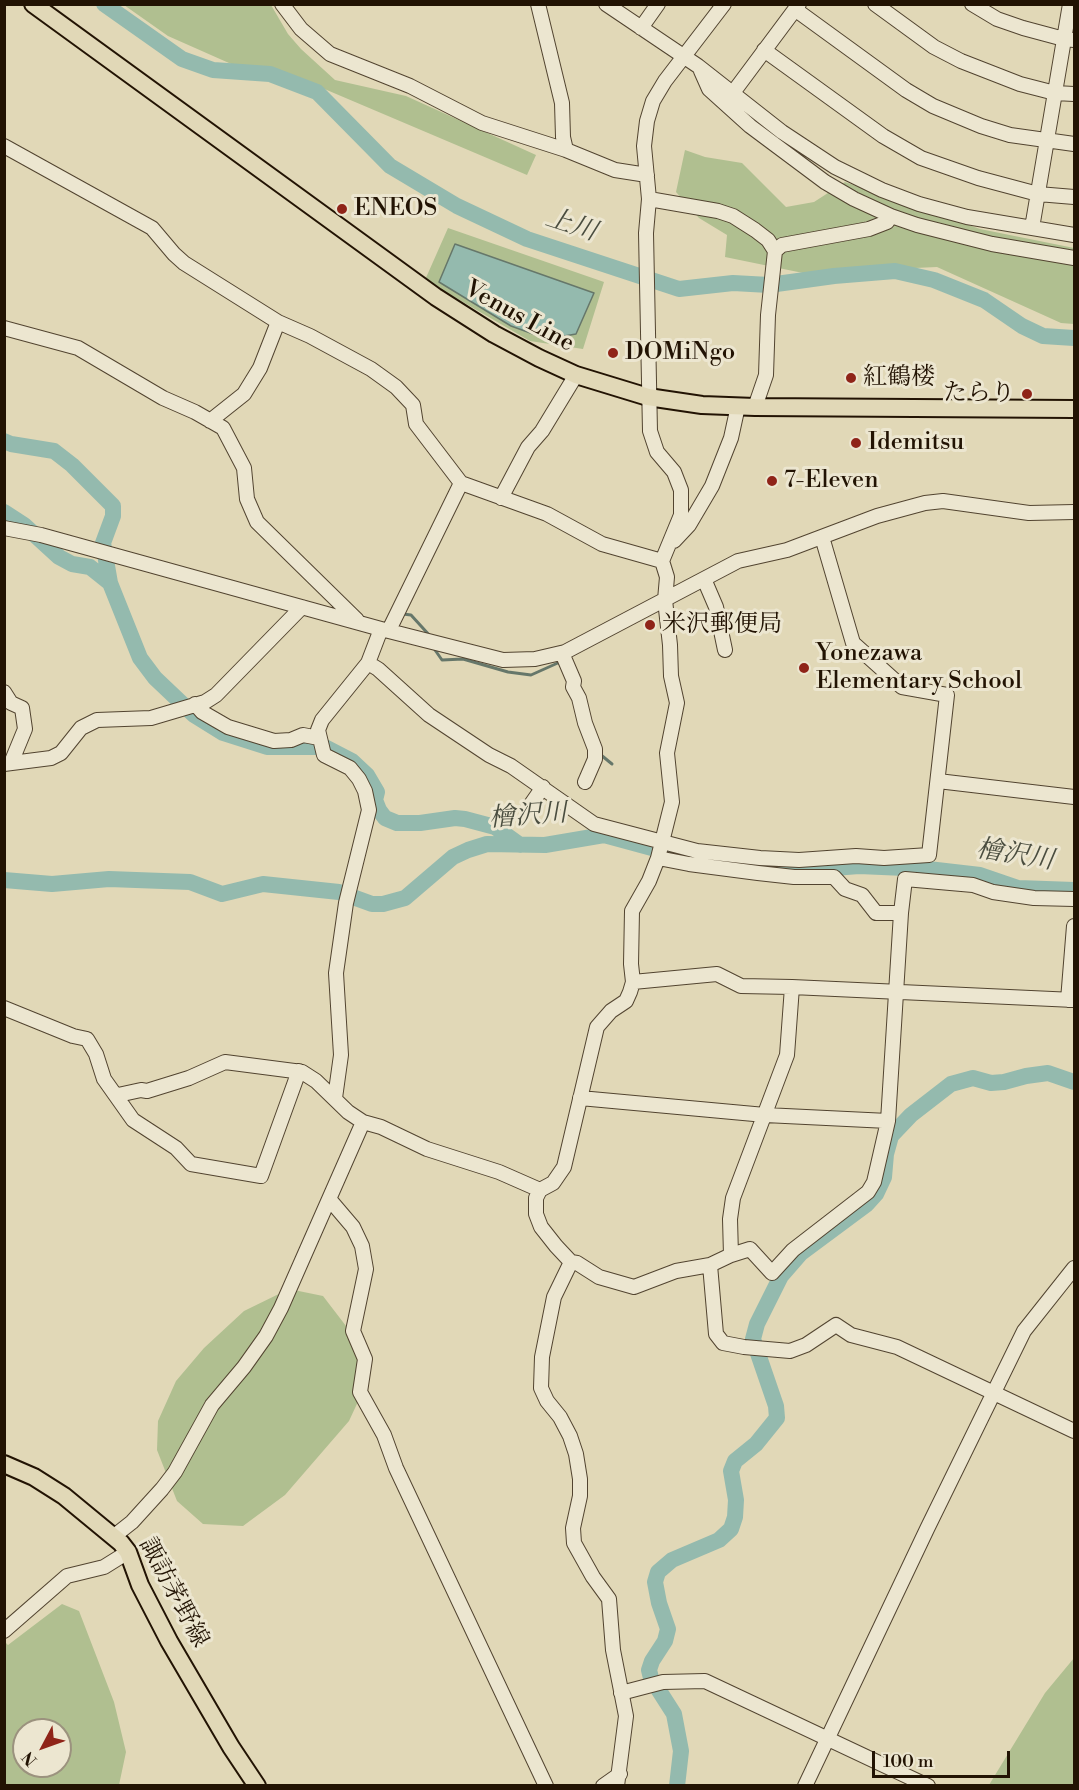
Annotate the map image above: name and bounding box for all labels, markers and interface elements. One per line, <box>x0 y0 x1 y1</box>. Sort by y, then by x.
place label: ENEOS <box>354 195 437 223</box>
marker: ENEOS <box>335 202 349 216</box>
water label: 上川 <box>541 203 601 249</box>
street label: Venus Line <box>459 275 579 359</box>
place label: DOMiNgo <box>625 339 735 367</box>
marker: DOMiNgo <box>606 346 620 360</box>
place label: 紅鶴楼 <box>863 364 935 392</box>
marker: 紅鶴楼 <box>844 371 858 385</box>
place label: たらり <box>943 380 1015 408</box>
marker: たらり <box>1020 387 1034 401</box>
place label: Idemitsu <box>868 429 964 457</box>
marker: Idemitsu <box>849 436 863 450</box>
place label: 7-Eleven <box>784 467 879 495</box>
marker: 7-Eleven <box>765 474 779 488</box>
place label: 米沢郵便局 <box>662 611 782 639</box>
marker: 米沢郵便局 <box>643 618 657 632</box>
place label: Yonezawa Elementary School <box>816 640 1022 696</box>
marker: Yonezawa Elementary School <box>797 661 811 675</box>
water label: 檜沢川 <box>488 799 568 835</box>
water label: 檜沢川 <box>974 834 1056 878</box>
street label: 諏訪茅野線 <box>132 1533 214 1653</box>
north arrow <box>12 1718 72 1778</box>
scale bar <box>875 1739 1013 1777</box>
text: N <box>18 1747 42 1770</box>
text: 100 m <box>883 1750 934 1773</box>

